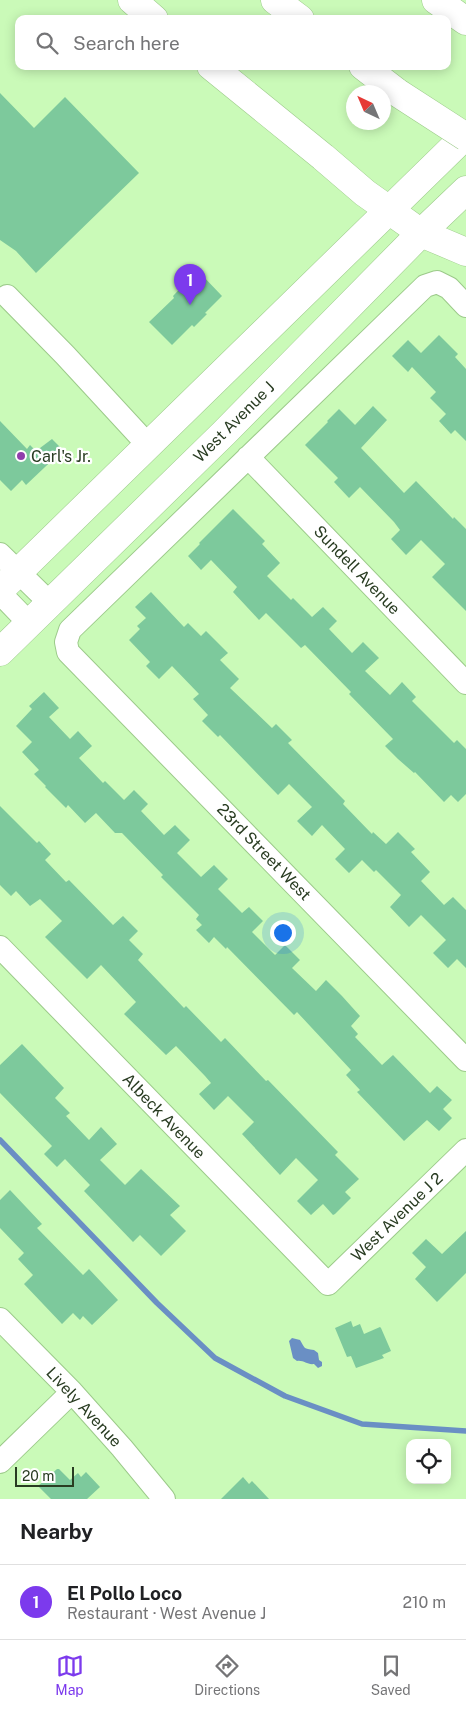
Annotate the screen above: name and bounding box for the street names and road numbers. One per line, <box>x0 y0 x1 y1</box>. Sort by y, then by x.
street label: West Avenue J <box>190 378 278 466</box>
street label: Sundell Avenue <box>310 522 404 618</box>
street label: 23rd Street West <box>213 800 315 904</box>
street label: Albeck Avenue <box>119 1069 209 1163</box>
street label: West Avenue J 2 <box>347 1169 447 1265</box>
street label: Lively Avenue <box>42 1363 126 1451</box>

